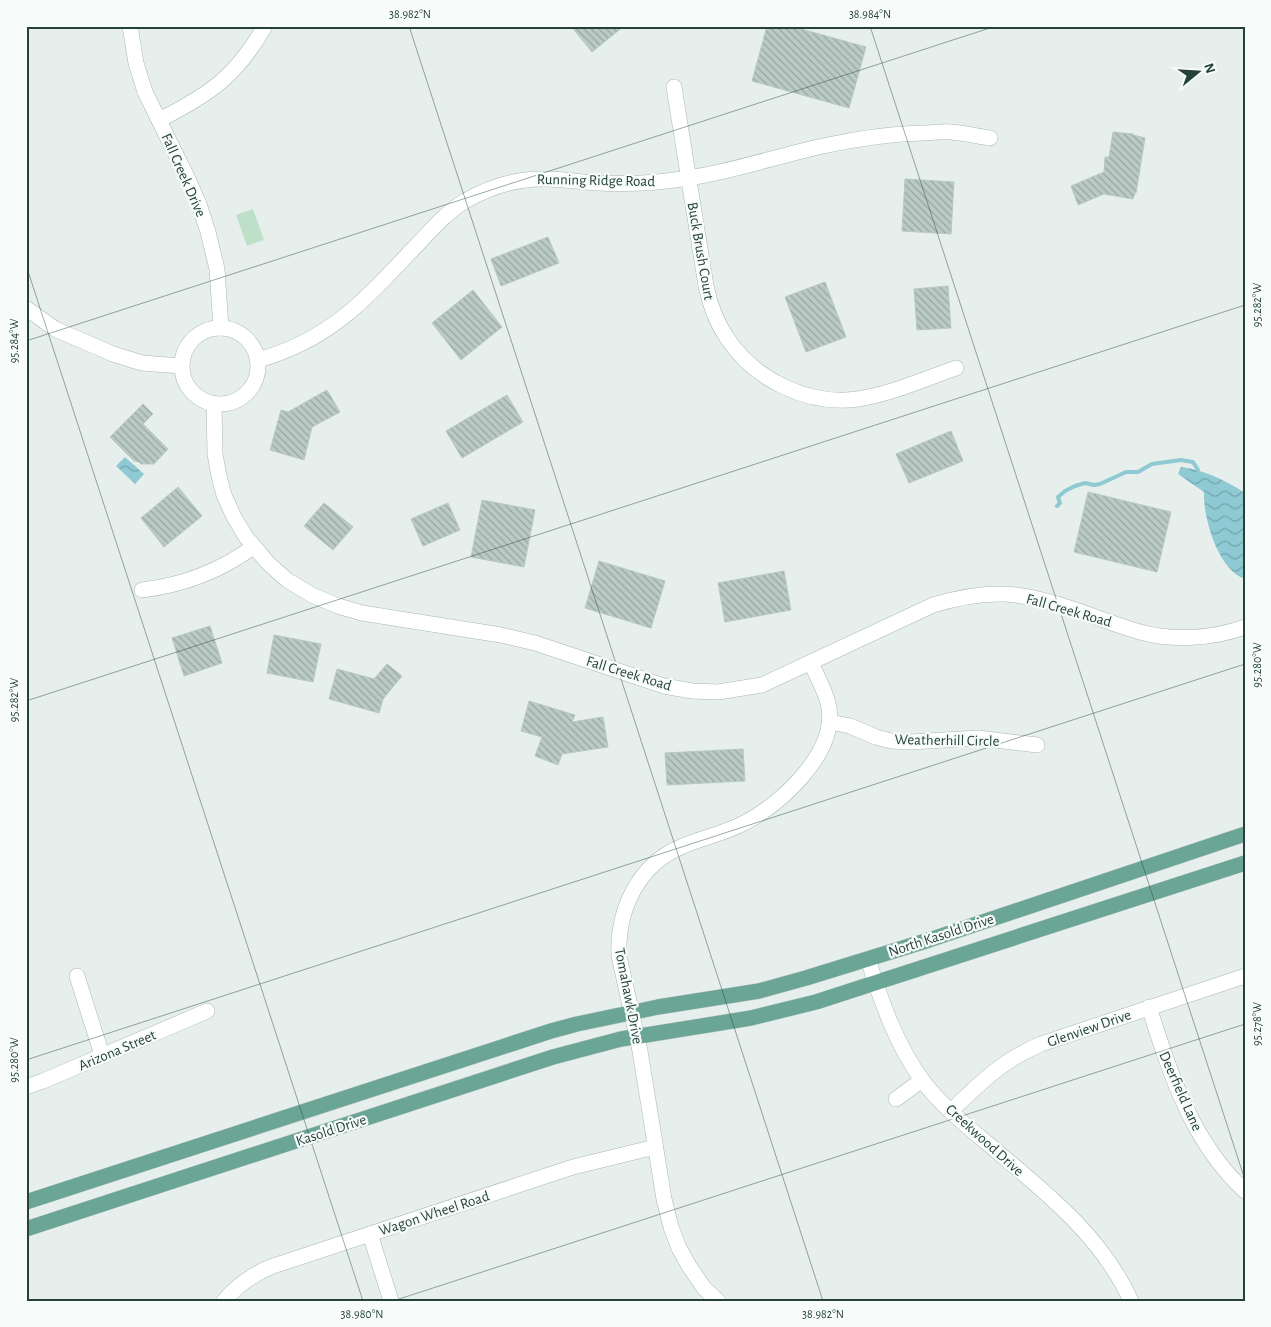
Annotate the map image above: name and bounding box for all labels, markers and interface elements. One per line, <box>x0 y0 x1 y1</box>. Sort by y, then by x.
text: 38.982°N <box>389 8 431 20</box>
text: 38.984°N <box>849 8 891 20</box>
north arrow <box>1174 48 1224 98</box>
text: N <box>1201 61 1218 75</box>
street label: Fall Creek Drive <box>158 131 209 219</box>
street label: Running Ridge Road <box>537 172 655 189</box>
street label: Buck Brush Court <box>685 201 717 301</box>
text: 95.282°W <box>1251 283 1263 327</box>
text: 95.284°W <box>8 318 20 363</box>
street label: Fall Creek Road <box>1024 591 1114 630</box>
text: 95.280°W <box>1251 642 1263 688</box>
street label: Fall Creek Road <box>584 653 673 694</box>
text: 95.282°W <box>8 678 20 722</box>
street label: Weatherhill Circle <box>894 732 1000 749</box>
street label: North Kasold Drive <box>886 911 996 960</box>
street label: Tomahawk Drive <box>612 947 645 1046</box>
text: 95.278°W <box>1251 1002 1263 1046</box>
street label: Glenview Drive <box>1045 1007 1133 1050</box>
street label: Arizona Street <box>76 1027 158 1074</box>
text: 95.280°W <box>8 1037 20 1083</box>
street label: Deerfield Lane <box>1156 1049 1205 1133</box>
street label: Creekwood Drive <box>943 1102 1027 1179</box>
street label: Kasold Drive <box>294 1112 368 1149</box>
street label: Wagon Wheel Road <box>377 1188 491 1238</box>
text: 38.980°N <box>341 1308 383 1320</box>
text: 38.982°N <box>802 1308 844 1320</box>

